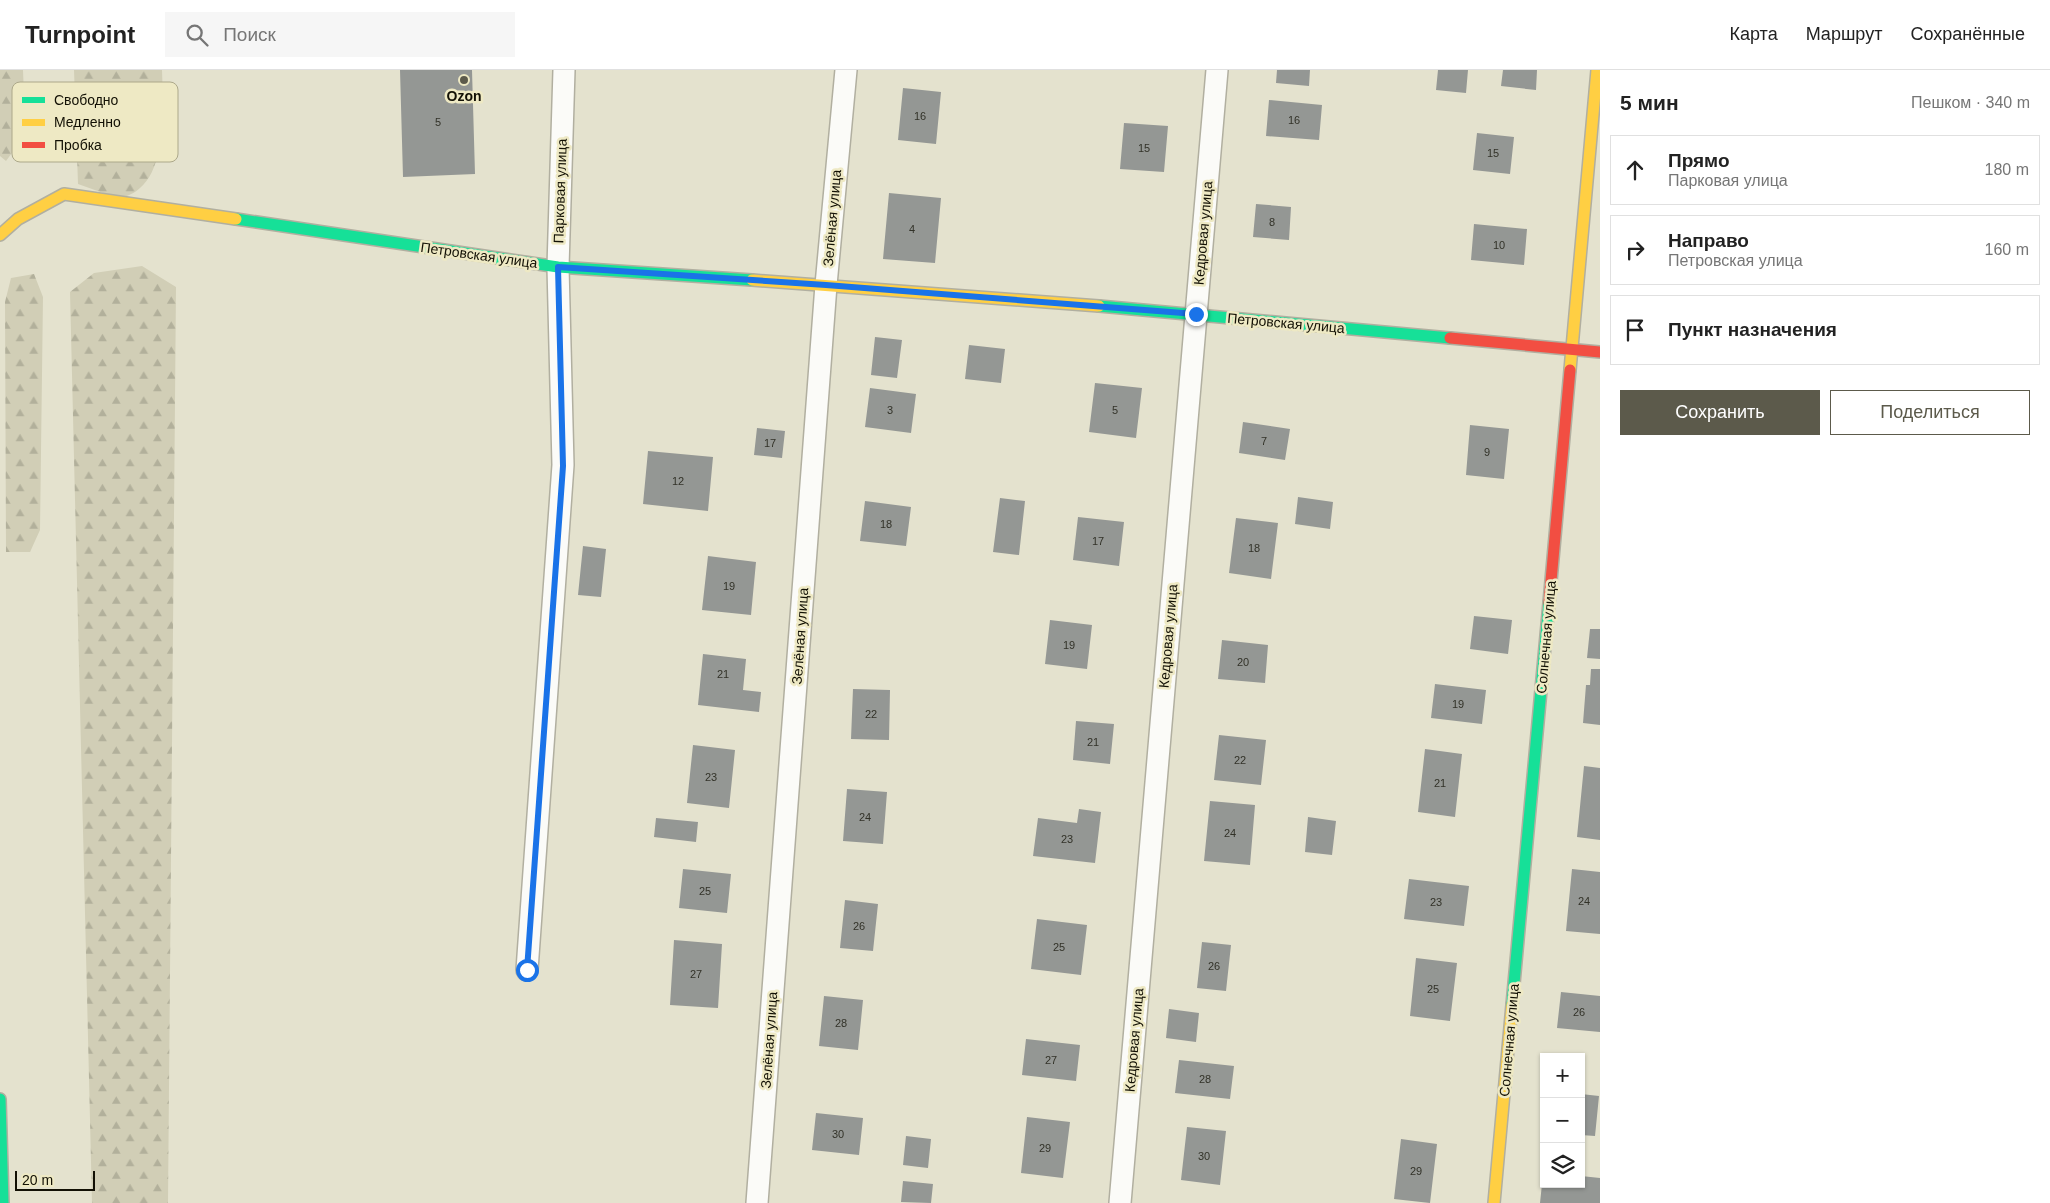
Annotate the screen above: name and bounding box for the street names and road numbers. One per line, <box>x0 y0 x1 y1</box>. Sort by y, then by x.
street label: Парковая улица <box>550 138 570 244</box>
street label: Зелёная улица <box>820 169 844 267</box>
street label: Кедровая улица <box>1190 180 1216 286</box>
street label: Петровская улица <box>420 239 539 271</box>
street label: Петровская улица <box>1227 310 1346 336</box>
street label: Солнечная улица <box>1533 580 1559 694</box>
street label: Кедровая улица <box>1155 583 1181 689</box>
street label: Зелёная улица <box>789 587 811 685</box>
street label: Солнечная улица <box>1496 983 1522 1097</box>
street label: Кедровая улица <box>1121 987 1147 1093</box>
street label: Зелёная улица <box>758 991 780 1089</box>

